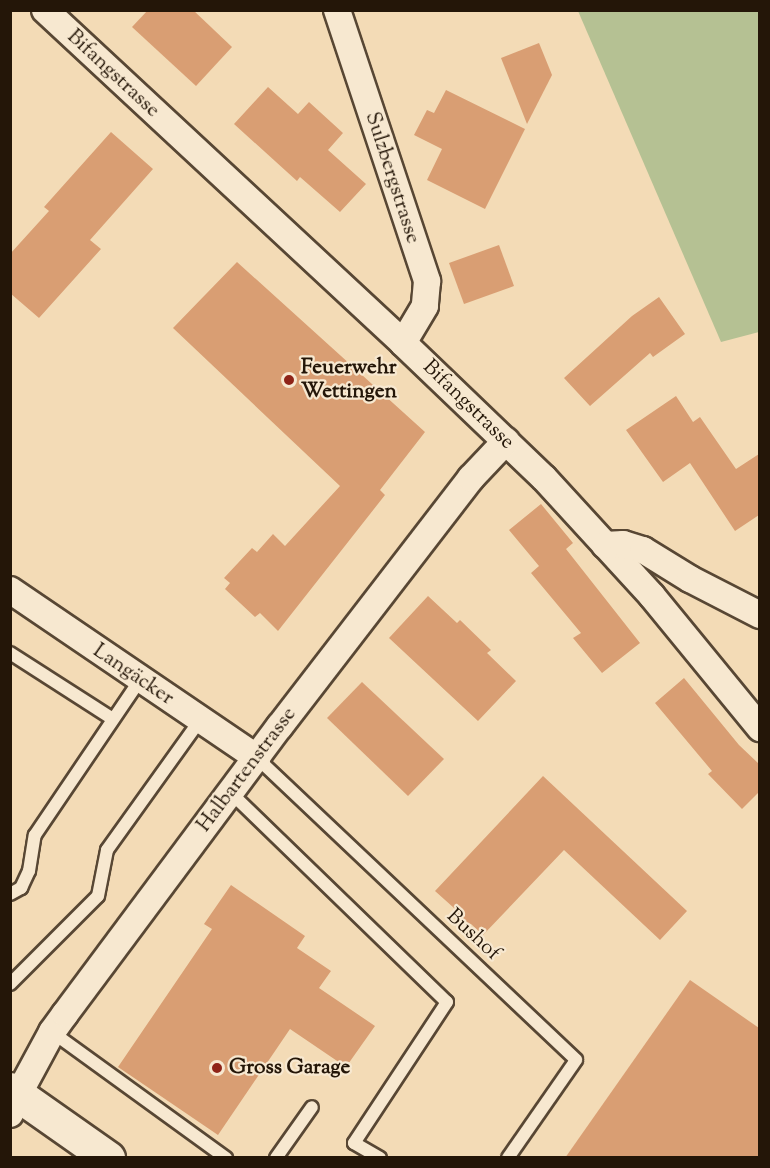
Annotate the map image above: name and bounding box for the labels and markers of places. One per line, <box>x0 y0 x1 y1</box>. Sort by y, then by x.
place label: Feuerwehr Wettingen <box>301 355 397 405</box>
marker: Feuerwehr Wettingen <box>282 373 296 387</box>
place label: Gross Garage <box>229 1055 350 1081</box>
marker: Gross Garage <box>210 1061 224 1075</box>

